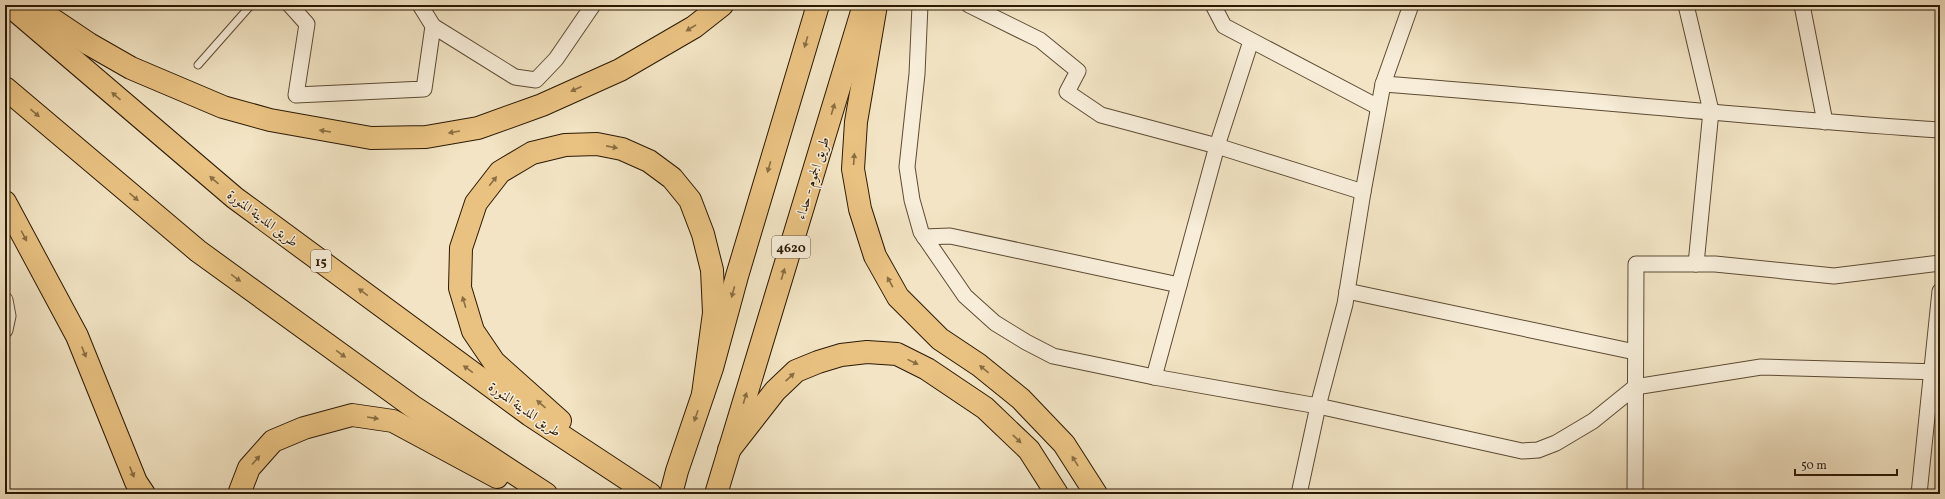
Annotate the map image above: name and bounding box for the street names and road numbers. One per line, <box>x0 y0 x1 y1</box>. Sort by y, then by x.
street label: طريق الجموم - حداء <box>792 134 837 223</box>
street label: طريق المدينة المنورة <box>223 186 302 252</box>
road number: 4620 <box>772 236 810 258</box>
road number: 15 <box>311 250 331 272</box>
street label: طريق المدينة المنورة <box>484 378 564 442</box>

